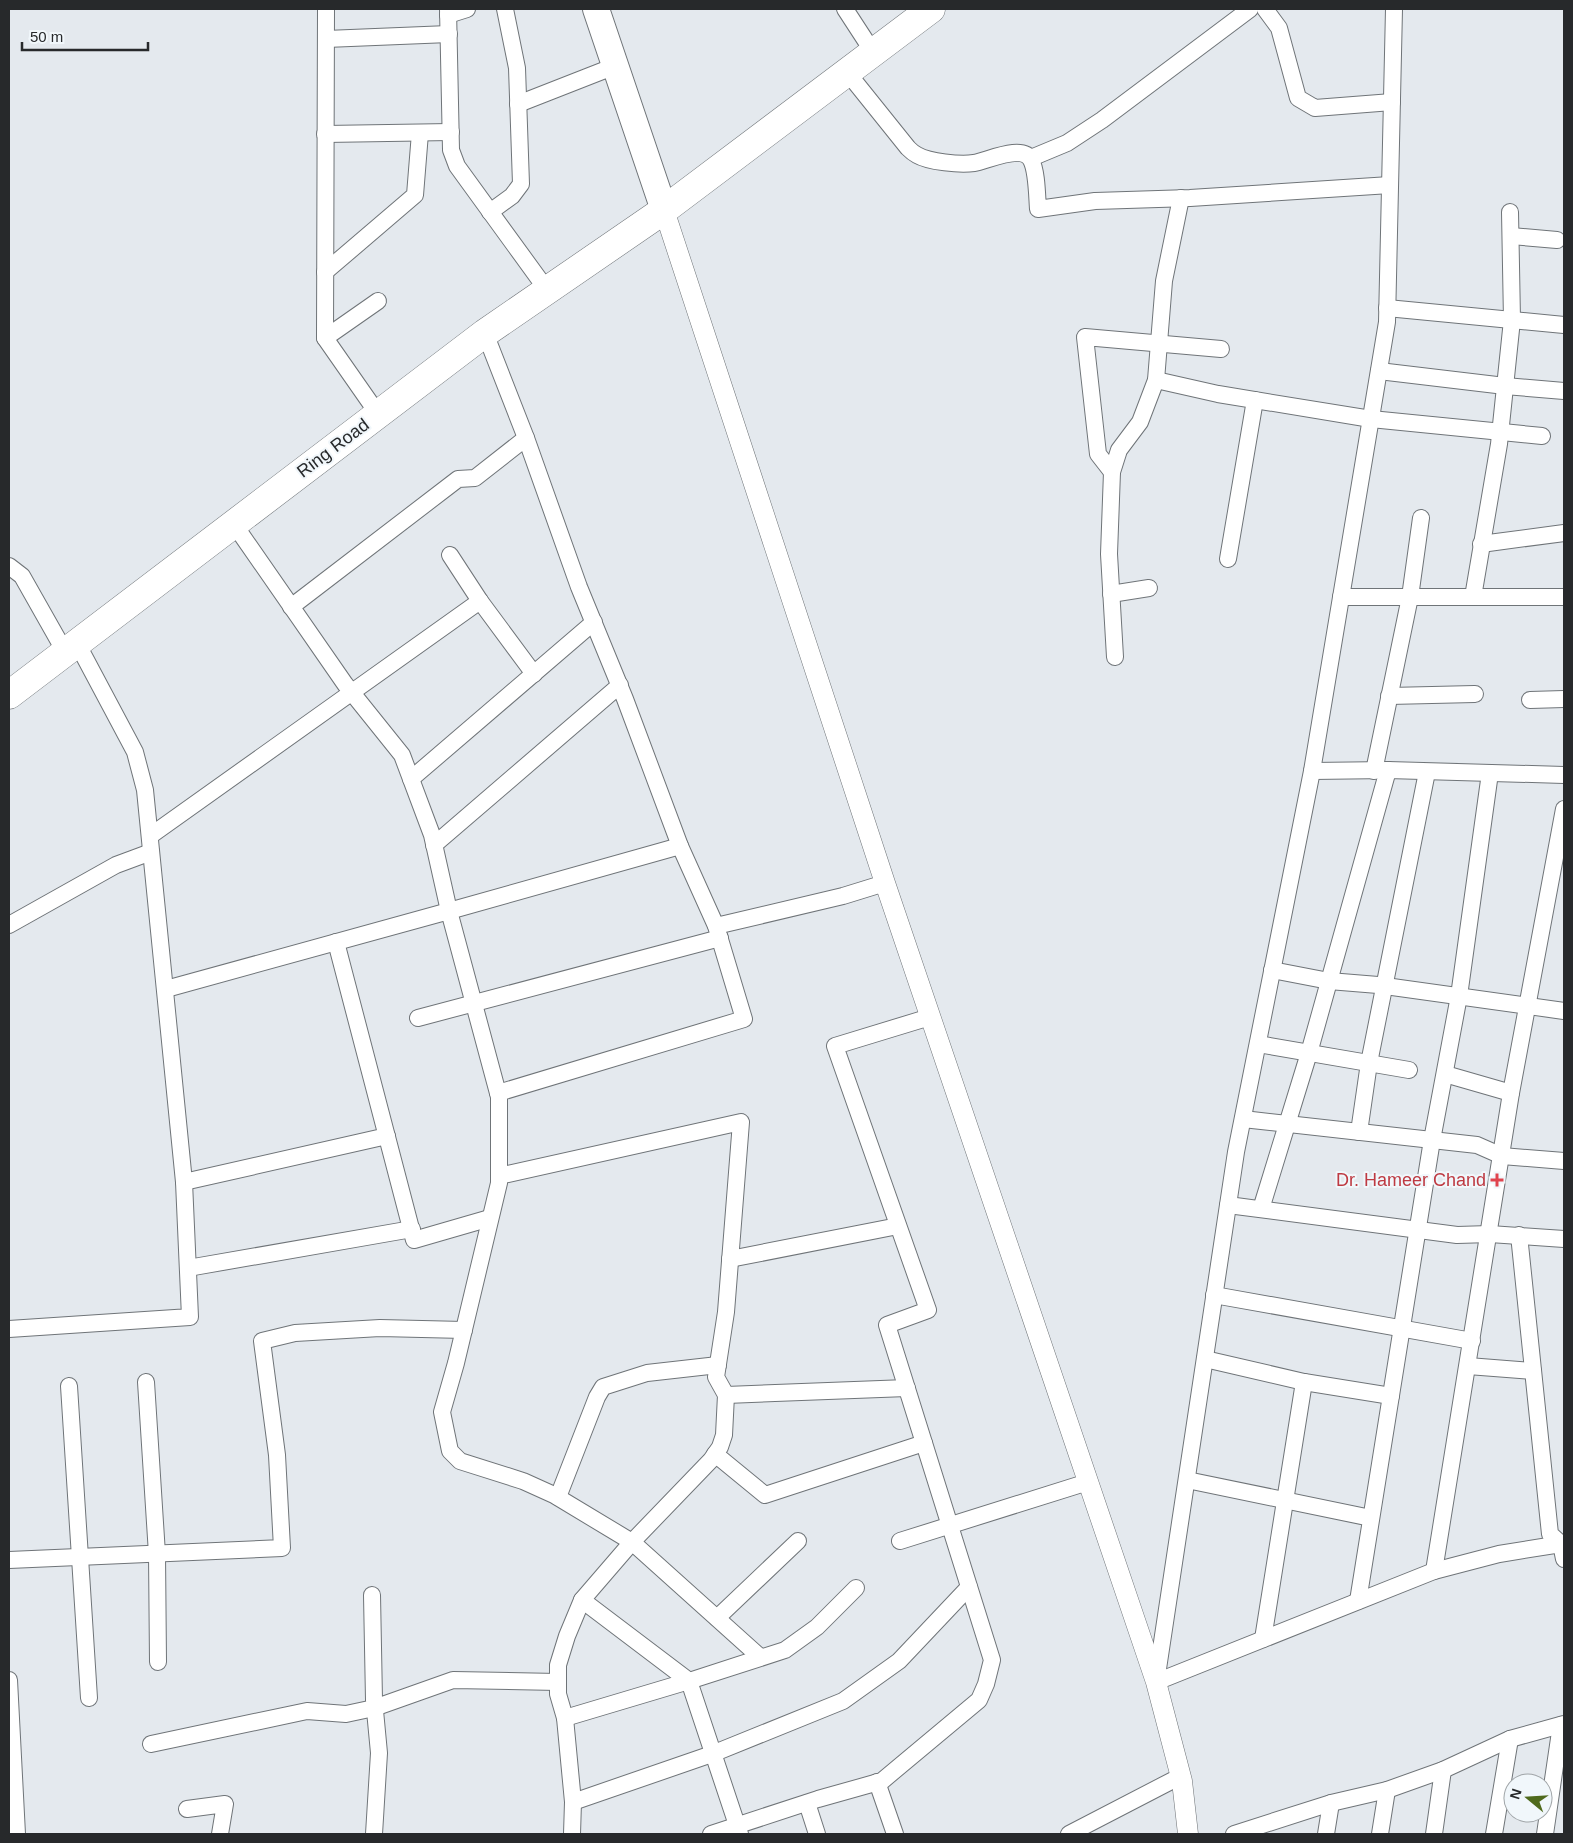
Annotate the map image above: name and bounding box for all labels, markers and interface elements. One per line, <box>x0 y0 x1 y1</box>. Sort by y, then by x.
scale bar <box>22 20 149 52</box>
text: 50 m <box>30 28 63 45</box>
street label: Ring Road <box>293 414 373 482</box>
place label: Dr. Hameer Chand <box>1336 1170 1486 1190</box>
marker: Dr. Hameer Chand <box>1490 1173 1504 1187</box>
north arrow <box>1503 1773 1553 1823</box>
text: N <box>1506 1787 1525 1801</box>

